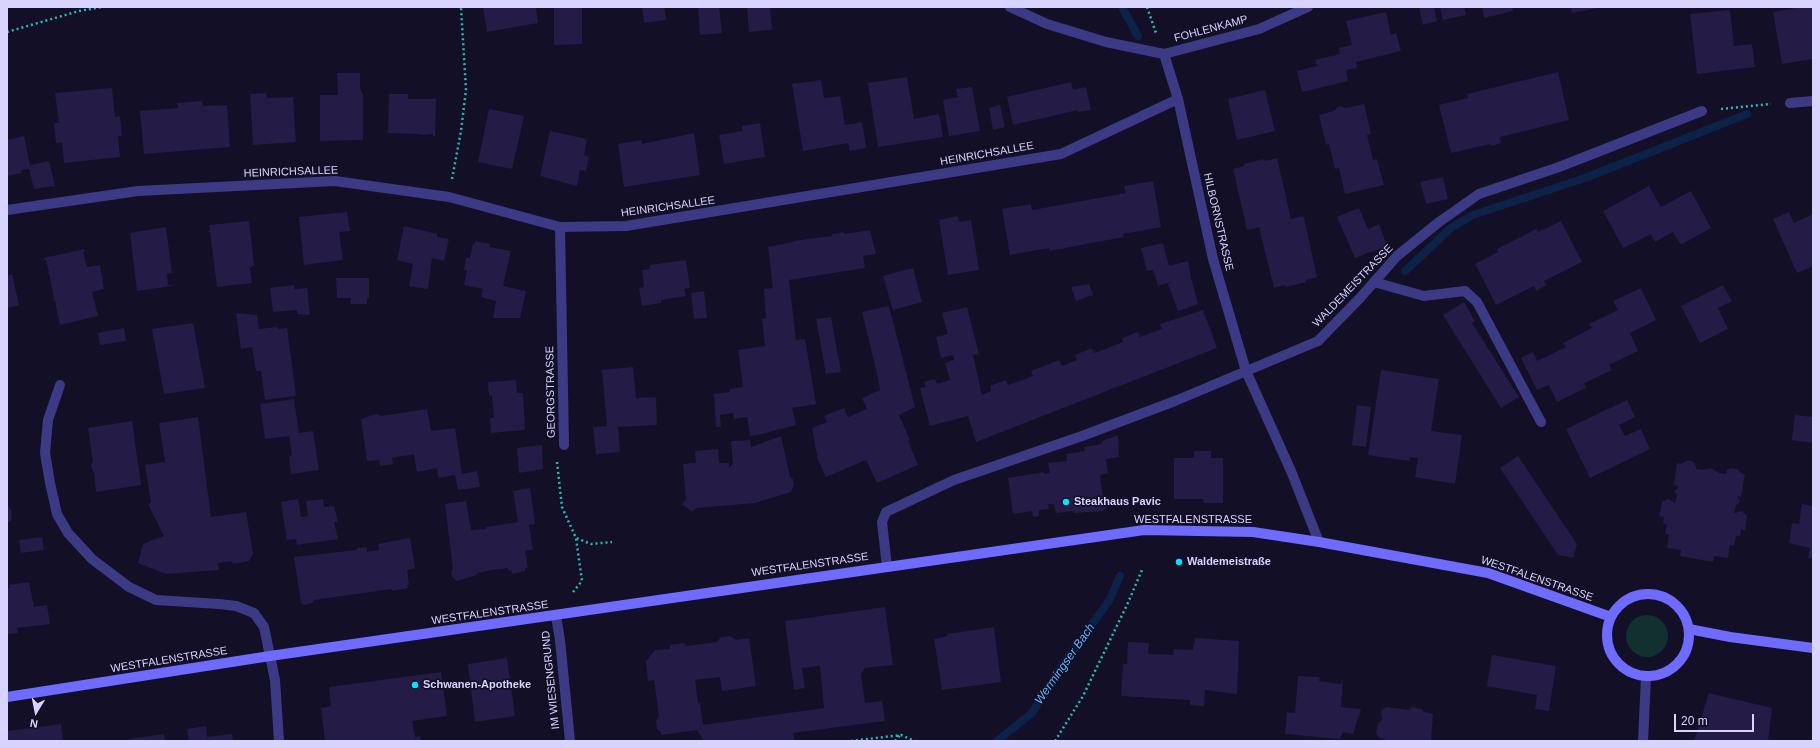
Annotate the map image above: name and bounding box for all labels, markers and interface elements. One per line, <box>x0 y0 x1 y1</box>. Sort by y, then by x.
street label: FOHLENKAMP <box>1173 13 1249 45</box>
street label: HEINRICHSALLEE <box>939 139 1035 169</box>
street label: HEINRICHSALLEE <box>243 164 339 180</box>
street label: HILBORNSTRASSE <box>1200 172 1236 272</box>
street label: HEINRICHSALLEE <box>620 194 716 220</box>
street label: WALDEMEISTRASSE <box>1310 242 1396 330</box>
street label: GEORGSTRASSE <box>544 346 558 438</box>
place label: Steakhaus Pavic <box>1074 495 1161 509</box>
marker: Steakhaus Pavic <box>1061 497 1071 507</box>
street label: WESTFALENSTRASSE <box>1134 513 1252 527</box>
street label: WESTFALENSTRASSE <box>751 550 869 580</box>
street label: WESTFALENSTRASSE <box>1479 554 1595 604</box>
place label: Waldemeistraße <box>1187 555 1271 569</box>
marker: Waldemeistraße <box>1174 557 1184 567</box>
street label: WESTFALENSTRASSE <box>431 598 549 628</box>
water label: Wermingser Bach <box>1032 621 1098 707</box>
street label: IM WIESENGRUND <box>539 630 563 730</box>
street label: WESTFALENSTRASSE <box>110 644 228 676</box>
place label: Schwanen-Apotheke <box>423 678 531 692</box>
marker: Schwanen-Apotheke <box>410 680 420 690</box>
north arrow <box>16 692 56 732</box>
scale bar <box>1676 706 1756 732</box>
text: 20 m <box>1681 714 1708 728</box>
text: N <box>29 717 39 730</box>

